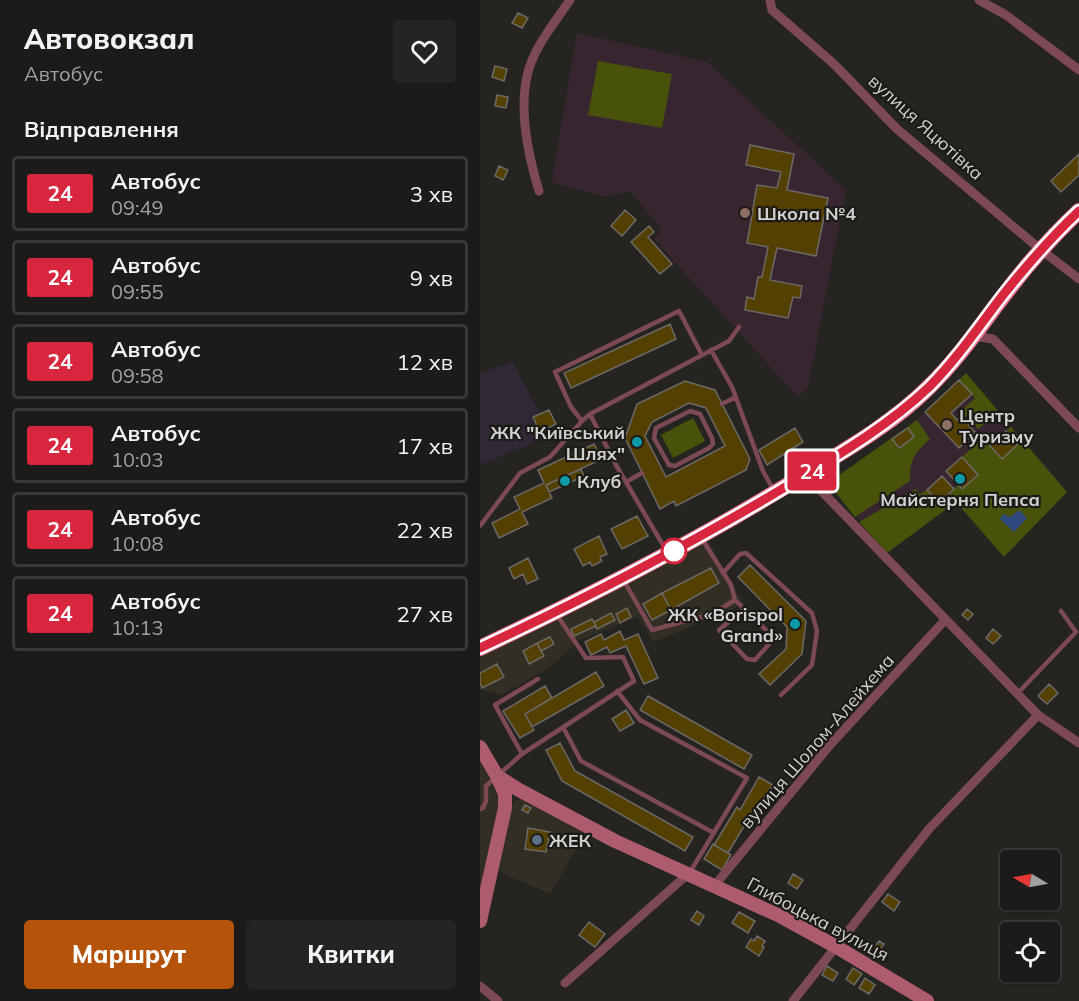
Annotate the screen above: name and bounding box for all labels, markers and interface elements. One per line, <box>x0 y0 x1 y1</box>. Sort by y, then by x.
button: heart <box>393 20 456 83</box>
text: Автовокзал <box>24 21 194 56</box>
text: Автобус <box>24 61 103 86</box>
street label: вулиця Яцютівка <box>864 69 988 185</box>
text: Відправлення <box>24 115 179 143</box>
text: Автобус <box>111 167 201 195</box>
text: 24 <box>47 180 73 206</box>
text: 3 хв <box>410 180 453 208</box>
text: 09:49 <box>111 195 164 220</box>
place label: Школа №4 <box>757 202 856 225</box>
marker: Школа №4 <box>738 206 752 220</box>
text: Автобус <box>111 251 201 279</box>
text: 24 <box>47 264 73 290</box>
text: 9 хв <box>410 264 453 292</box>
text: 09:55 <box>111 279 164 304</box>
text: Автобус <box>111 335 201 363</box>
text: 24 <box>47 348 73 374</box>
text: 12 хв <box>397 348 453 376</box>
text: 09:58 <box>111 363 164 388</box>
place label: Центр Туризму <box>959 404 1033 448</box>
marker: Центр Туризму <box>940 418 954 432</box>
text: Автобус <box>111 419 201 447</box>
place label: ЖК "Київський Шлях" <box>490 421 625 465</box>
text: 24 <box>47 432 73 458</box>
text: 17 хв <box>397 432 453 460</box>
marker: ЖК "Київський Шлях" <box>630 435 644 449</box>
text: 10:03 <box>111 447 164 472</box>
line badge: 24 <box>785 452 839 490</box>
text: 24 <box>799 458 825 484</box>
place label: Клуб <box>577 470 621 493</box>
marker: Майстерня Пепса <box>953 472 967 486</box>
marker: Клуб <box>558 474 572 488</box>
place label: Майстерня Пепса <box>880 488 1040 511</box>
text: Автобус <box>111 503 201 531</box>
text: 24 <box>47 516 73 542</box>
text: 22 хв <box>397 516 453 544</box>
text: 10:08 <box>111 531 164 556</box>
unlabelled marker <box>661 538 687 564</box>
text: Автобус <box>111 587 201 615</box>
text: 24 <box>47 600 73 626</box>
text: 27 хв <box>397 600 453 628</box>
place label: ЖК «Borispol Grand» <box>668 603 783 647</box>
text: 10:13 <box>111 615 164 640</box>
marker: ЖК «Borispol Grand» <box>788 617 802 631</box>
street label: вулиця Шолом-Алейхема <box>735 649 899 833</box>
place label: ЖЕК <box>549 829 591 852</box>
marker: ЖЕК <box>530 833 544 847</box>
north arrow <box>1000 850 1060 910</box>
map controls <box>1000 850 1060 982</box>
street label: Глибоцька вулиця <box>743 872 893 966</box>
button: Маршрут <box>24 920 234 989</box>
button: Квитки <box>246 920 456 989</box>
button: locate <box>1000 922 1060 982</box>

